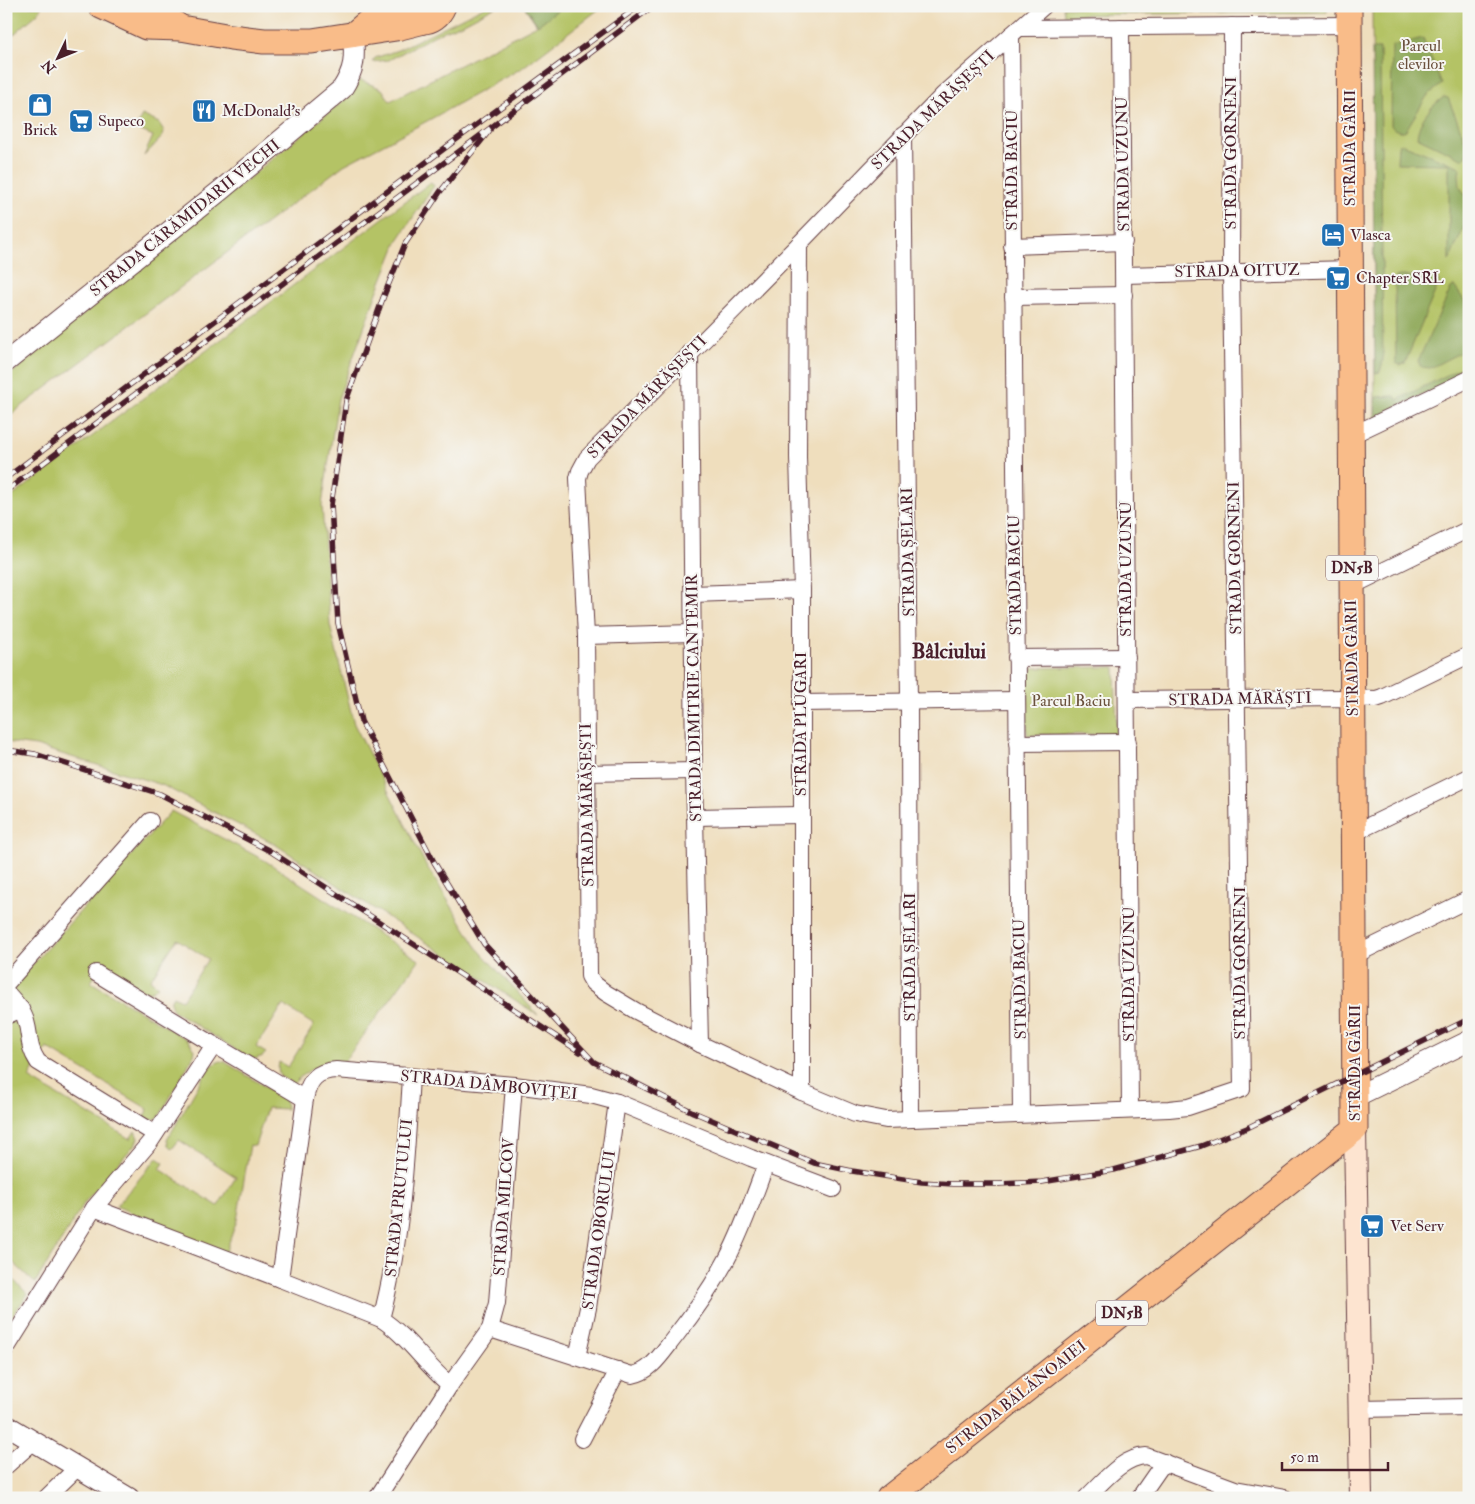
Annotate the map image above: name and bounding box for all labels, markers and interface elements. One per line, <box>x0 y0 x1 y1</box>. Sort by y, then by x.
north arrow <box>32 32 82 82</box>
park label: Parcul elevilor <box>1398 36 1444 74</box>
street label: STRADA MĂRĂȘEȘTI <box>867 46 999 174</box>
text: N <box>38 56 60 78</box>
street label: STRADA GORNENI <box>1221 76 1241 230</box>
street label: STRADA GĂRII <box>1340 90 1360 206</box>
shop icon: Brick <box>27 92 53 118</box>
street label: STRADA UZUNU <box>1112 96 1134 232</box>
restaurant icon: McDonald's <box>191 98 217 124</box>
place label: McDonald's <box>222 101 300 121</box>
supermarket icon: Supeco <box>68 108 94 134</box>
street label: STRADA BACIU <box>1002 109 1022 230</box>
place label: Supeco <box>98 111 144 132</box>
place label: Brick <box>23 120 58 140</box>
street label: STRADA CĂRĂMIDARII VECHI <box>86 135 284 301</box>
hotel icon: Vlasca <box>1320 222 1346 248</box>
place label: Vlasca <box>1350 225 1391 245</box>
street label: STRADA OITUZ <box>1174 260 1300 282</box>
supermarket icon: Chapter SRL <box>1325 265 1351 291</box>
place label: Chapter SRL <box>1356 268 1444 289</box>
street label: STRADA MĂRĂȘEȘTI <box>583 331 711 463</box>
street label: STRADA GORNENI <box>1224 481 1246 635</box>
street label: STRADA ȘELARI <box>897 487 919 617</box>
street label: STRADA UZUNU <box>1116 501 1136 637</box>
street label: STRADA BACIU <box>1004 514 1026 636</box>
road number: DN5B <box>1326 556 1378 580</box>
street label: STRADA DIMITRIE CANTEMIR <box>682 573 706 822</box>
street label: STRADA GĂRII <box>1341 599 1363 717</box>
district label: Bâlciului <box>912 638 987 665</box>
street label: STRADA PLUGARI <box>791 652 811 796</box>
street label: STRADA MĂRĂȘTI <box>1168 688 1312 710</box>
park label: Parcul Baciu <box>1031 691 1111 711</box>
street label: STRADA MĂRĂȘEȘTI <box>576 723 598 887</box>
street label: STRADA GORNENI <box>1230 886 1250 1040</box>
street label: STRADA ȘELARI <box>900 892 920 1022</box>
street label: STRADA UZUNU <box>1119 906 1139 1042</box>
street label: STRADA BACIU <box>1009 918 1031 1040</box>
street label: STRADA GĂRII <box>1345 1005 1365 1121</box>
street label: STRADA DÂMBOVIȚEI <box>400 1066 578 1104</box>
street label: STRADA PRUTULUI <box>381 1118 417 1278</box>
street label: STRADA MILCOV <box>489 1137 519 1276</box>
street label: STRADA OBORULUI <box>578 1149 620 1311</box>
supermarket icon: Vet Serv <box>1359 1213 1385 1239</box>
place label: Vet Serv <box>1390 1216 1445 1236</box>
road number: DN5B <box>1096 1300 1148 1326</box>
street label: STRADA BĂLĂNOAIEI <box>942 1336 1090 1458</box>
scale bar <box>1282 1439 1389 1471</box>
text: 50 m <box>1290 1448 1319 1467</box>

